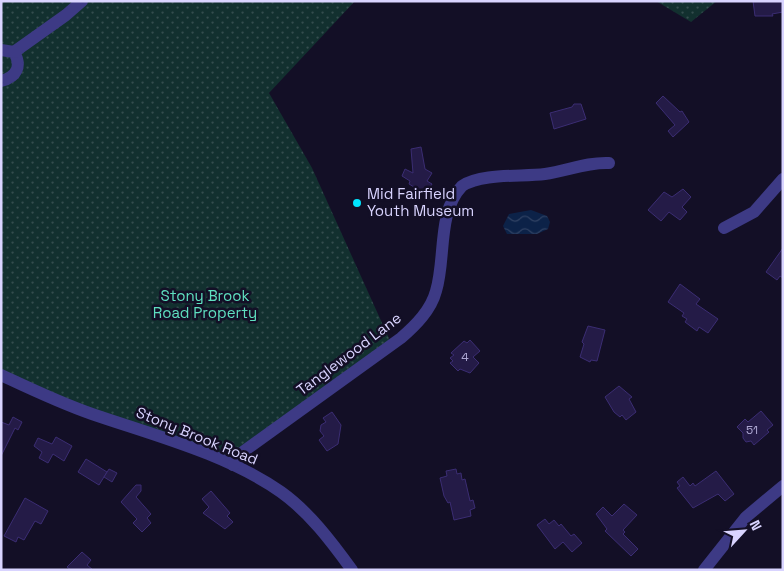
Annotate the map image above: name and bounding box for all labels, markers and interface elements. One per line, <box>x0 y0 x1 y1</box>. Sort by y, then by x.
place label: Mid Fairfield Youth Museum <box>367 184 474 220</box>
marker: Mid Fairfield Youth Museum <box>351 197 363 209</box>
park label: Stony Brook Road Property <box>153 286 257 322</box>
street label: Tanglewood Lane <box>293 308 405 399</box>
house number: 4 <box>461 349 469 365</box>
street label: Stony Brook Road <box>133 402 261 469</box>
house number: 51 <box>746 422 758 438</box>
north arrow <box>719 506 769 556</box>
text: N <box>746 517 766 533</box>

